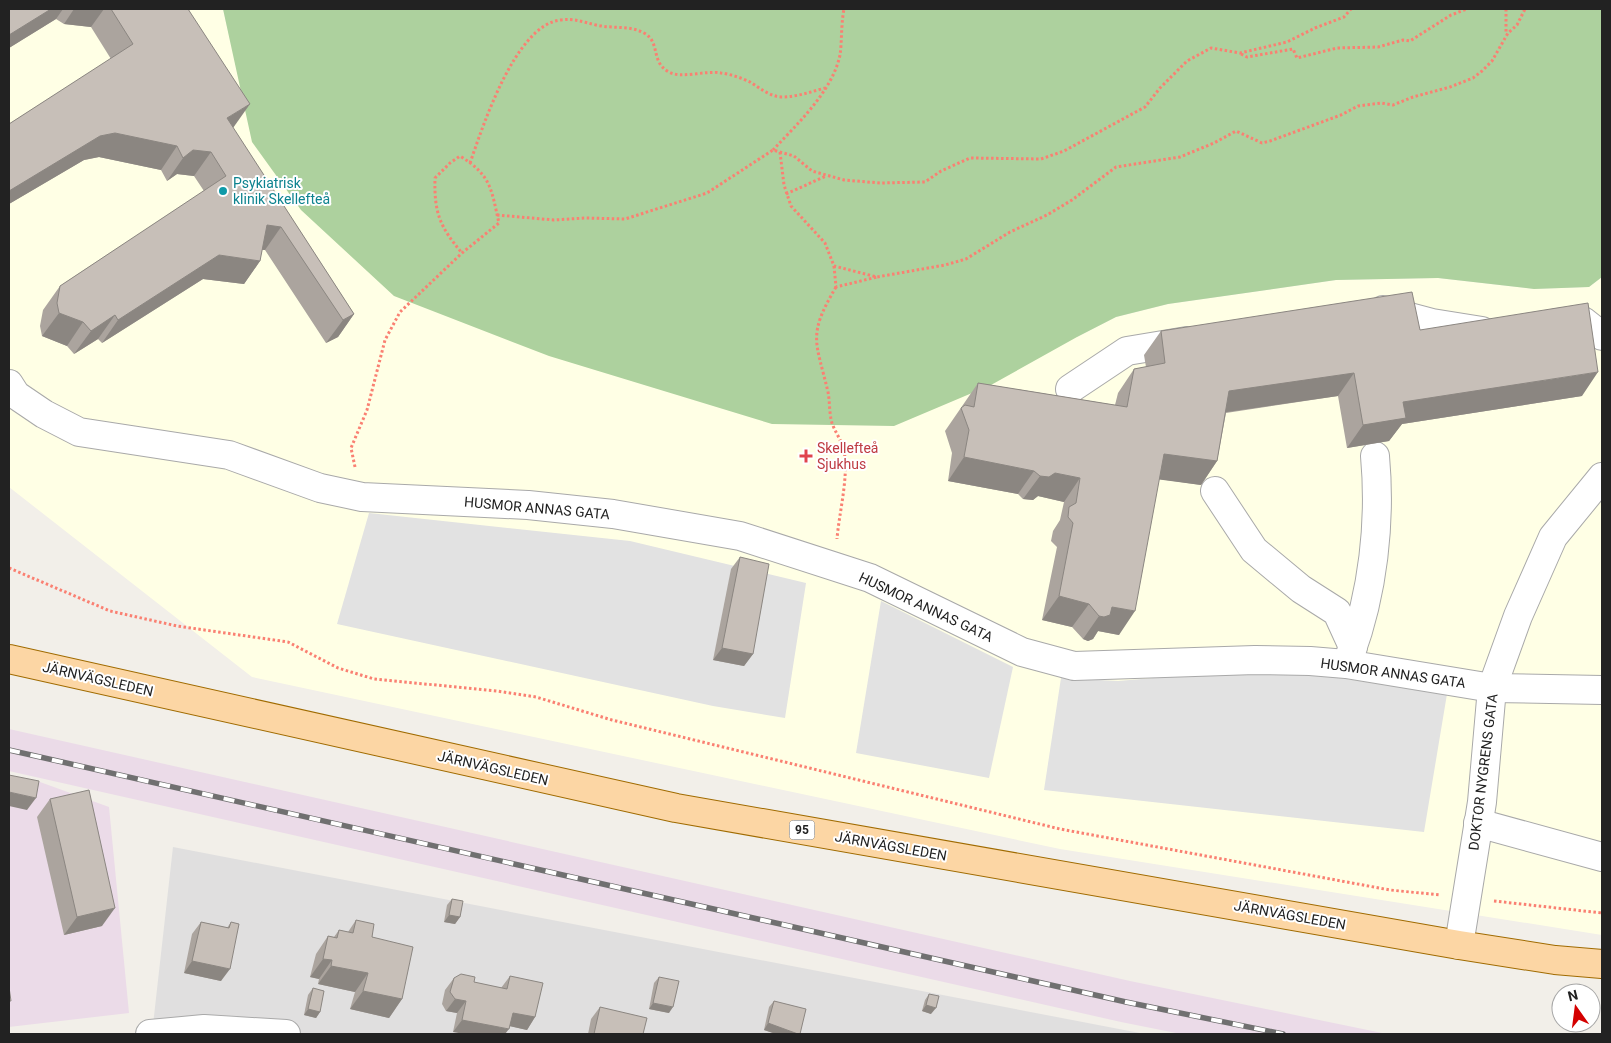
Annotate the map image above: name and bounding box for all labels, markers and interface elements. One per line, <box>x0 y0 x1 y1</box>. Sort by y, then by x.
place label: Psykiatrisk klinik Skellefteå <box>233 175 330 207</box>
marker: Psykiatrisk klinik Skellefteå <box>217 185 229 197</box>
place label: Skellefteå Sjukhus <box>817 440 878 472</box>
marker: Skellefteå Sjukhus <box>799 449 813 463</box>
street label: HUSMOR ANNAS GATA <box>463 494 611 522</box>
street label: HUSMOR ANNAS GATA <box>856 569 996 645</box>
street label: HUSMOR ANNAS GATA <box>1319 655 1467 691</box>
street label: JÄRNVÄGSLEDEN <box>41 658 155 700</box>
street label: DOKTOR NYGRENS GATA <box>1465 693 1501 851</box>
street label: JÄRNVÄGSLEDEN <box>436 747 550 789</box>
road number: 95 <box>790 820 814 840</box>
street label: JÄRNVÄGSLEDEN <box>834 828 948 864</box>
street label: JÄRNVÄGSLEDEN <box>1233 897 1347 933</box>
north arrow <box>1551 983 1601 1033</box>
text: N <box>1566 986 1580 1004</box>

